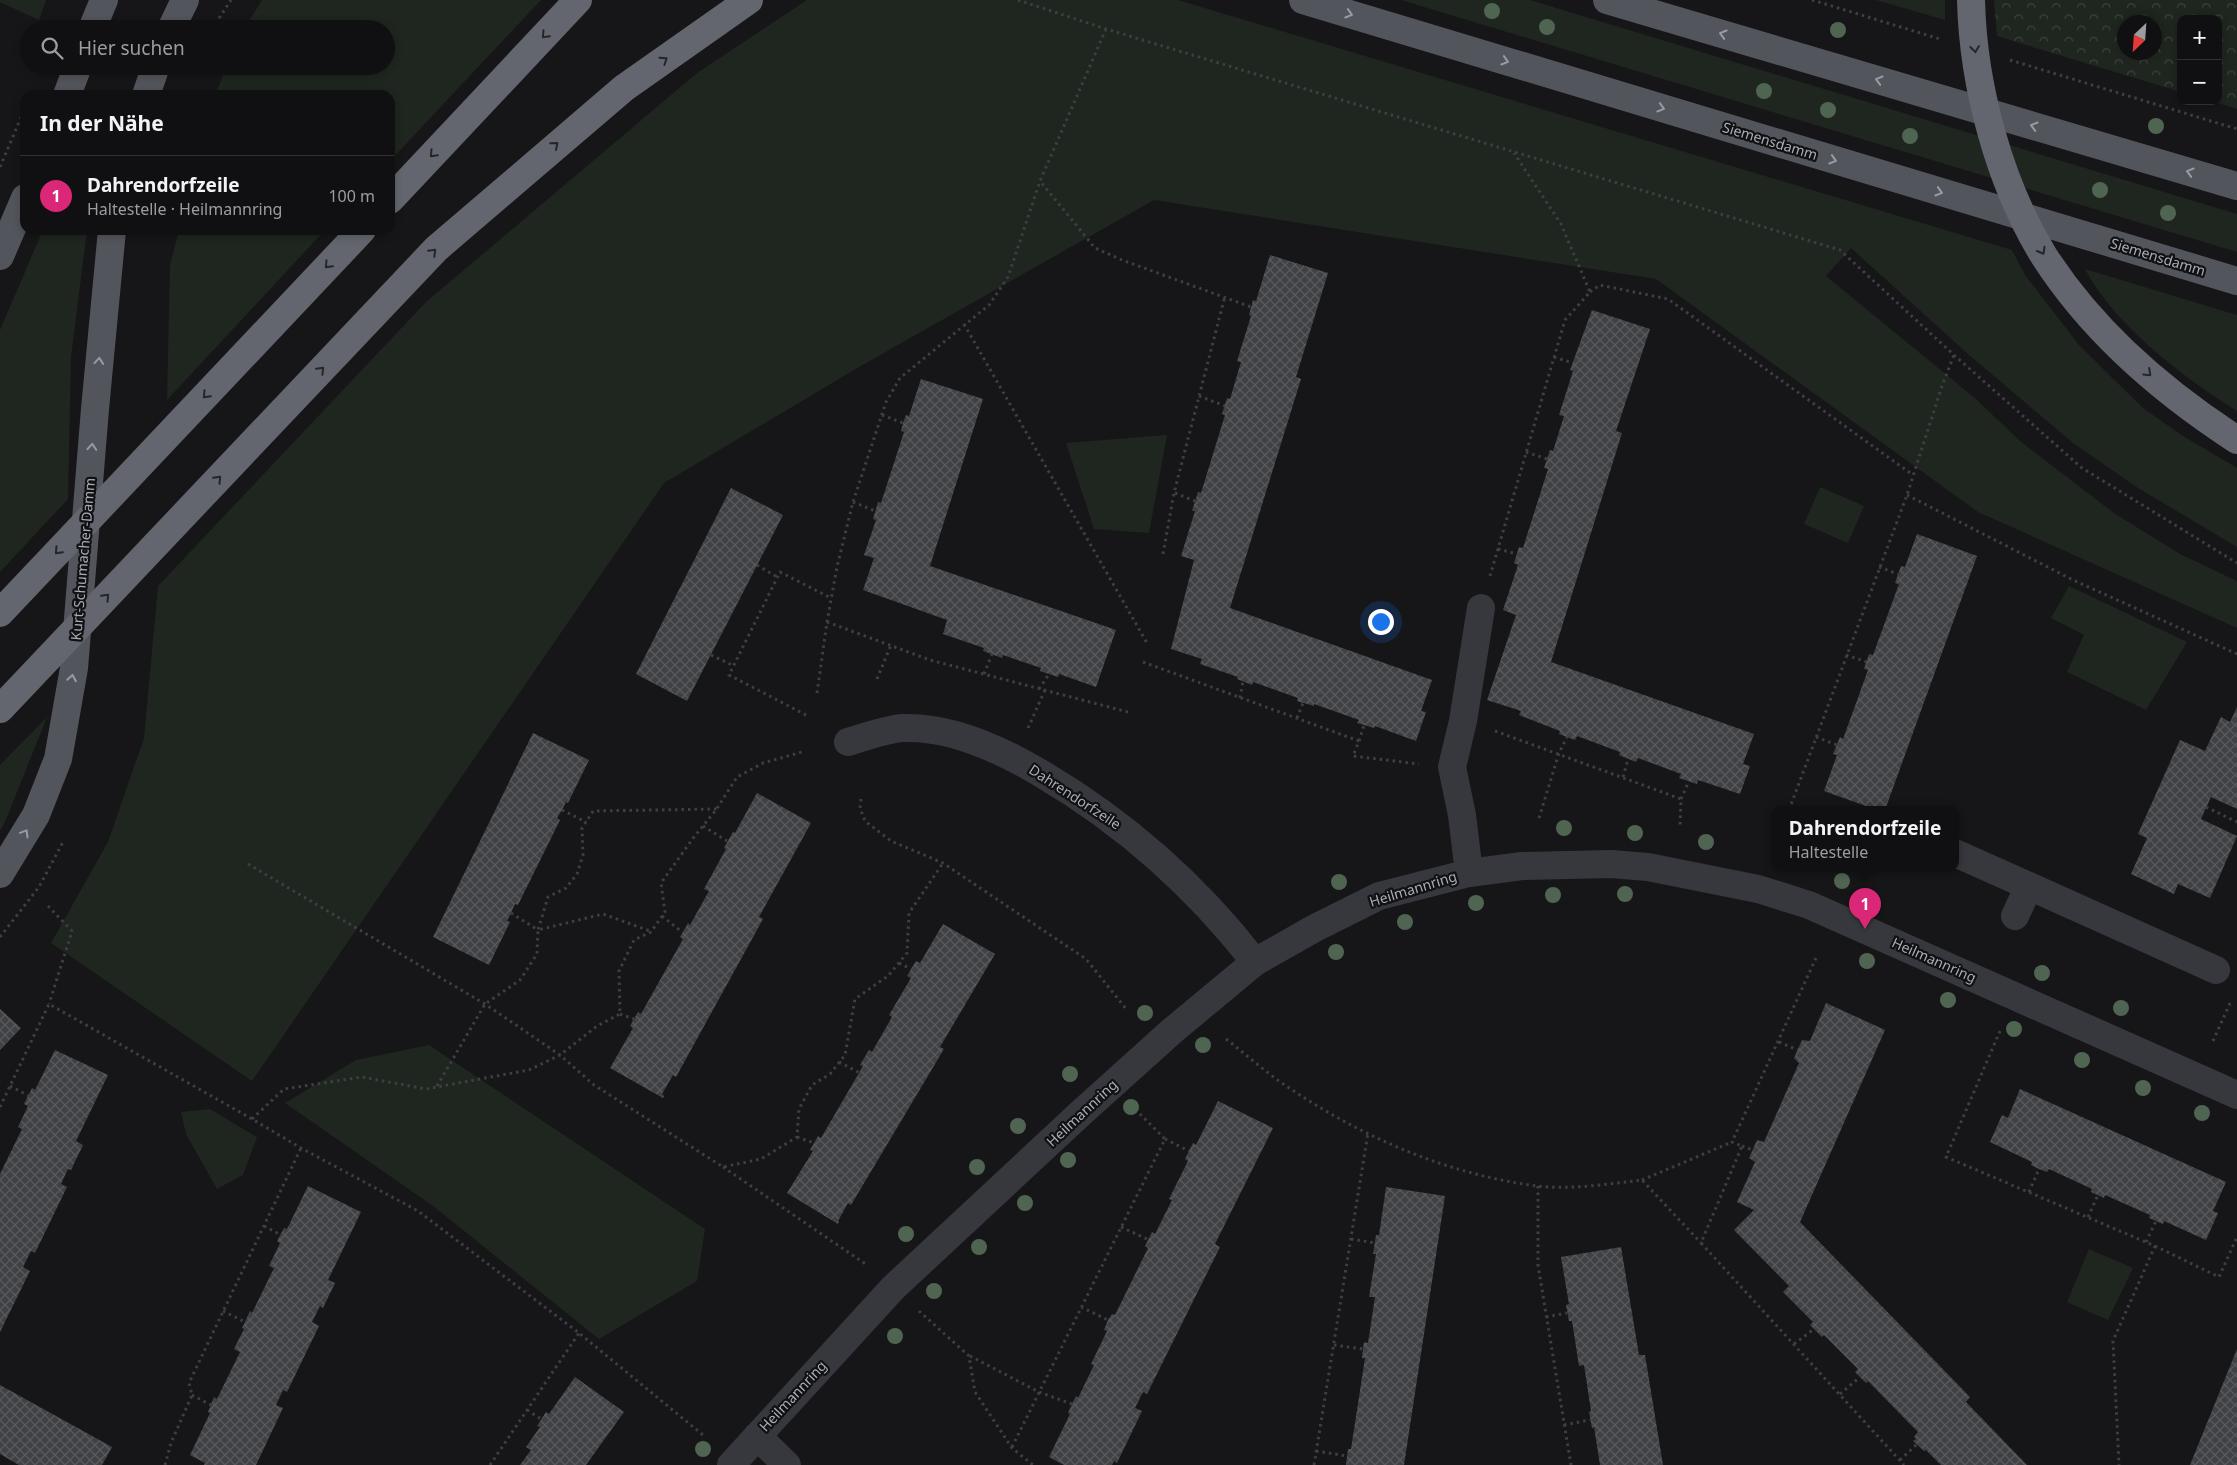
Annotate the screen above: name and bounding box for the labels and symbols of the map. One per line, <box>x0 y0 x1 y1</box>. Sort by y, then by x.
one-way arrow <box>1345 9 1353 19</box>
north arrow <box>2117 15 2162 60</box>
one-way arrow <box>542 30 551 39</box>
one-way arrow <box>1719 30 1727 40</box>
one-way arrow <box>1969 45 1980 53</box>
one-way arrow <box>1500 55 1509 65</box>
one-way arrow <box>658 57 668 66</box>
one-way arrow <box>1875 76 1883 86</box>
one-way arrow <box>1656 102 1664 112</box>
street label: Siemensdamm <box>1720 117 1820 164</box>
one-way arrow <box>2031 122 2039 132</box>
one-way arrow <box>550 142 559 151</box>
one-way arrow <box>430 148 439 157</box>
one-way arrow <box>1828 154 1837 164</box>
one-way arrow <box>2187 168 2195 178</box>
one-way arrow <box>1935 186 1943 196</box>
street label: Siemensdamm <box>2108 233 2208 280</box>
one-way arrow <box>2036 246 2046 255</box>
one-way arrow <box>427 249 436 258</box>
one-way arrow <box>325 260 334 269</box>
one-way arrow <box>93 357 104 365</box>
one-way arrow <box>315 367 324 376</box>
one-way arrow <box>2143 368 2152 377</box>
one-way arrow <box>203 389 212 398</box>
one-way arrow <box>86 443 97 451</box>
one-way arrow <box>212 476 221 485</box>
street label: Kurt-Schumacher-Damm <box>66 477 99 641</box>
one-way arrow <box>55 546 64 555</box>
one-way arrow <box>100 594 109 603</box>
your location <box>1368 609 1394 635</box>
one-way arrow <box>66 674 77 683</box>
street label: Dahrendorfzeile <box>1026 760 1125 833</box>
one-way arrow <box>19 829 29 838</box>
street label: Heilmannring <box>1367 866 1459 911</box>
pin: 1 <box>1849 888 1881 929</box>
street label: Heilmannring <box>1889 932 1979 987</box>
street label: Heilmannring <box>1042 1075 1121 1150</box>
street label: Heilmannring <box>755 1356 830 1435</box>

